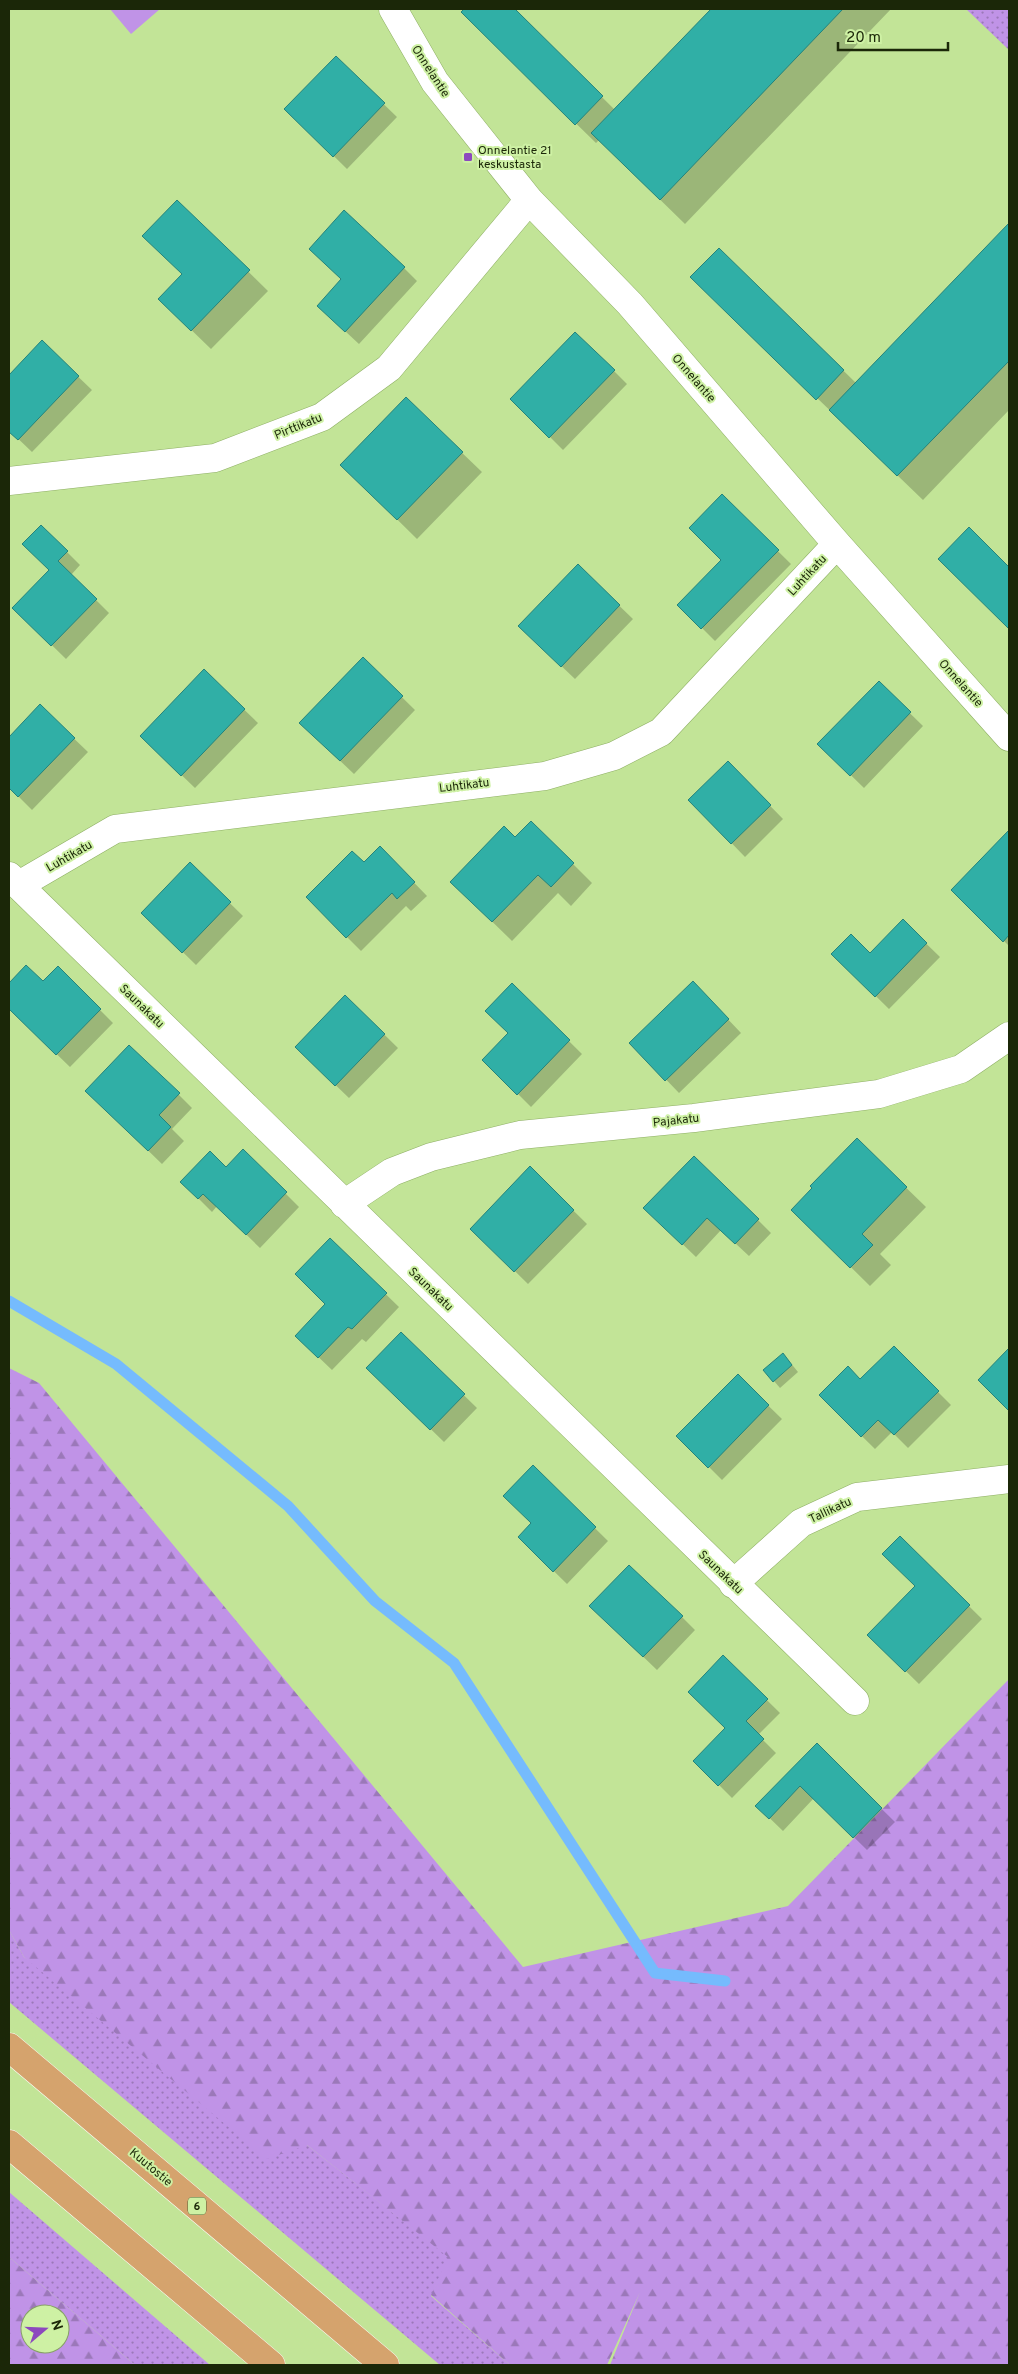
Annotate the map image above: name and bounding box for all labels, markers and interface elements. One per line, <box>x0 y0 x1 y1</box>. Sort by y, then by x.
scale bar <box>838 20 948 52</box>
text: 20 m <box>846 29 881 48</box>
street label: Onnelantie <box>407 42 453 101</box>
place label: Onnelantie 21 keskustasta <box>478 143 552 173</box>
marker: Onnelantie 21 keskustasta <box>462 151 474 163</box>
street label: Onnelantie <box>668 351 719 406</box>
street label: Pirttikatu <box>272 410 325 444</box>
street label: Luhtikatu <box>785 552 831 600</box>
street label: Onnelantie <box>935 656 986 711</box>
street label: Luhtikatu <box>438 775 490 797</box>
street label: Luhtikatu <box>44 837 95 876</box>
street label: Saunakatu <box>115 981 167 1032</box>
street label: Pajakatu <box>652 1111 700 1131</box>
street label: Saunakatu <box>404 1264 456 1315</box>
street label: Tallikatu <box>807 1494 854 1528</box>
street label: Saunakatu <box>694 1547 746 1598</box>
street label: Kuutostie <box>125 2145 175 2191</box>
road number: 6 <box>188 2198 206 2214</box>
north arrow <box>20 2304 70 2354</box>
text: N <box>46 2318 66 2333</box>

